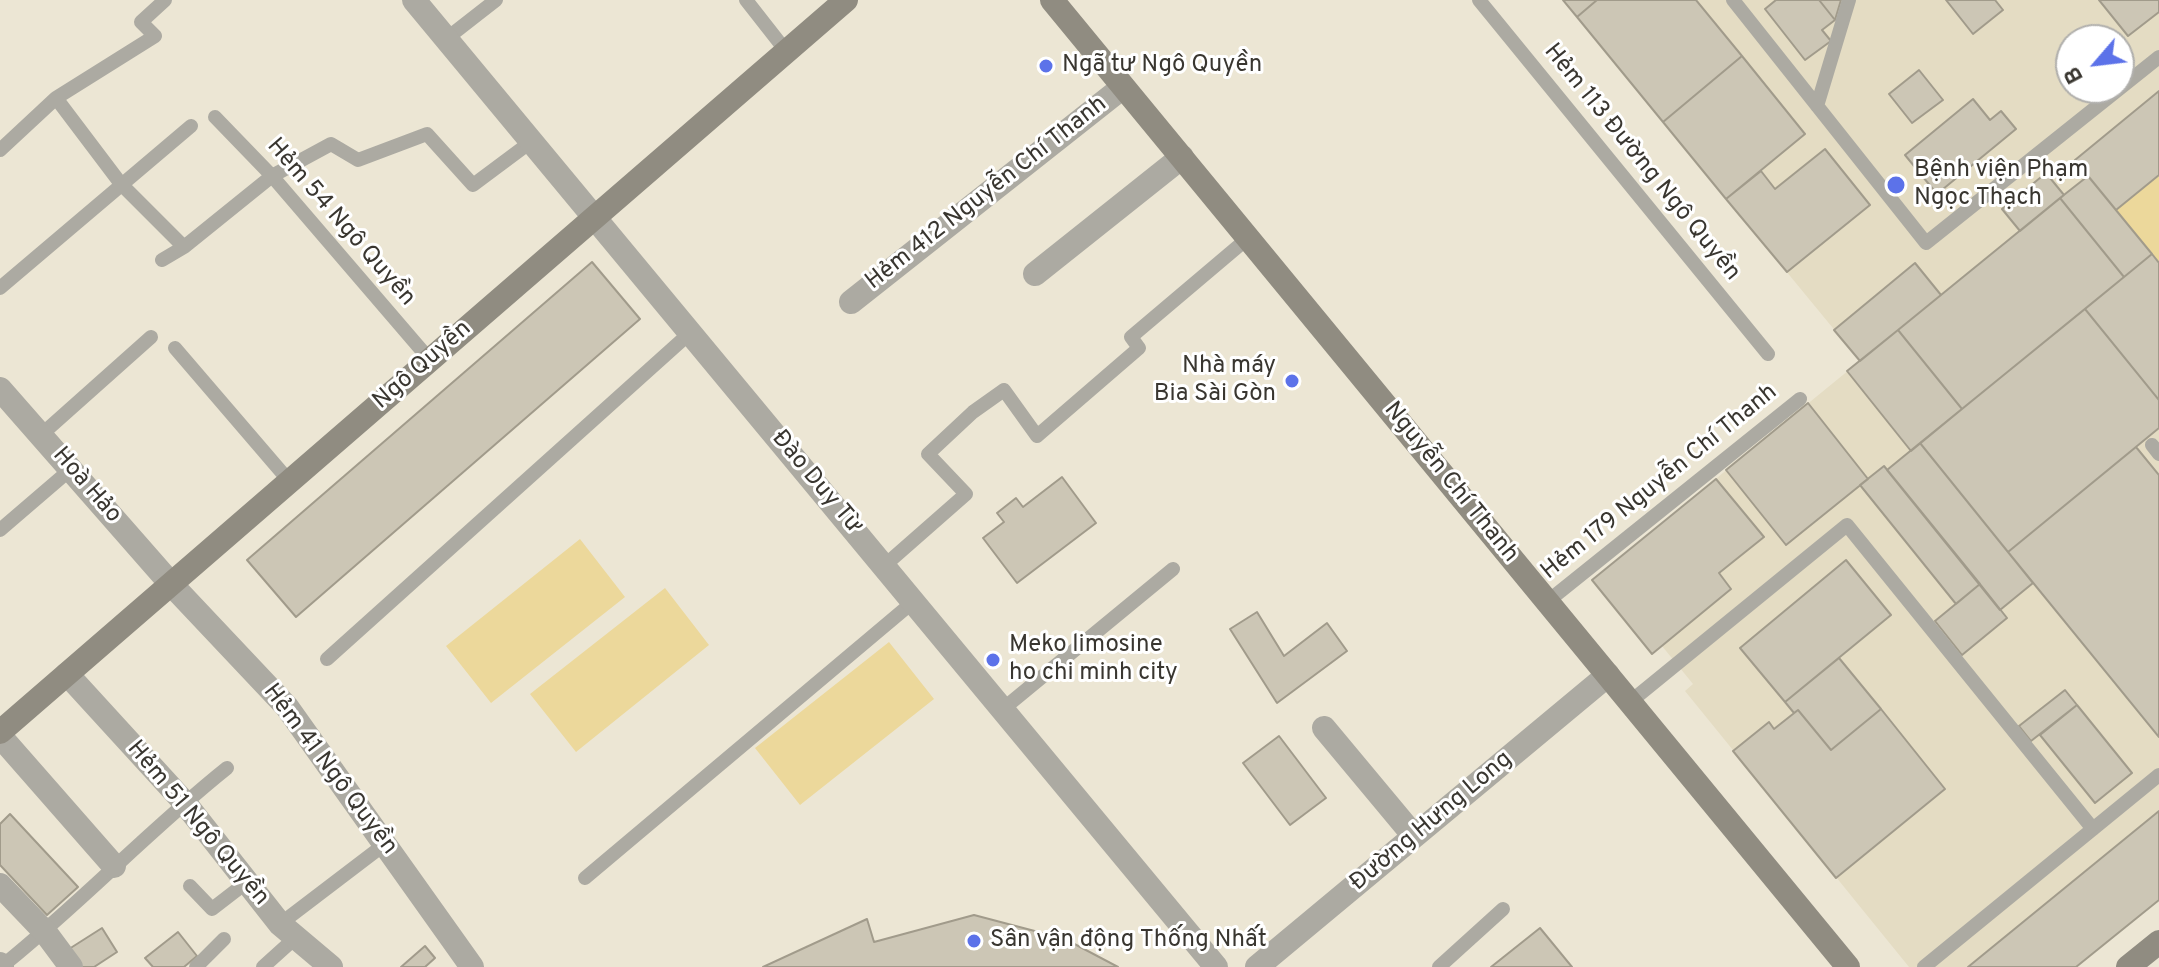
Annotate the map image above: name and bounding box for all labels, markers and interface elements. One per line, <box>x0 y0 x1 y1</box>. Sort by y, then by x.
north arrow <box>2055 24 2135 104</box>
street label: Hẻm 113 Đường Ngô Quyền <box>1536 39 1746 287</box>
place label: Ngã tư Ngô Quyền <box>1062 52 1262 80</box>
marker: Ngã tư Ngô Quyền <box>1037 57 1055 75</box>
text: B <box>2060 62 2091 88</box>
street label: Hẻm 412 Nguyễn Chí Thanh <box>861 91 1113 297</box>
street label: Hẻm 54 Ngô Quyền <box>259 133 421 313</box>
place label: Bệnh viện Phạm Ngọc Thạch <box>1914 157 2088 213</box>
marker: Bệnh viện Phạm Ngọc Thạch <box>1885 174 1907 196</box>
street label: Ngô Quyền <box>368 316 478 416</box>
place label: Nhà máy Bia Sài Gòn <box>1154 353 1276 409</box>
marker: Nhà máy Bia Sài Gòn <box>1283 372 1301 390</box>
street label: Hẻm 179 Nguyễn Chí Thanh <box>1536 379 1784 587</box>
street label: Nguyễn Chí Thanh <box>1376 397 1524 569</box>
street label: Đào Duy Từ <box>764 425 868 541</box>
street label: Hoà Hảo <box>45 442 127 530</box>
place label: Meko limosine ho chi minh city <box>1009 632 1178 688</box>
marker: Meko limosine ho chi minh city <box>984 651 1002 669</box>
street label: Hẻm 41 Ngô Quyền <box>255 679 403 861</box>
street label: Hẻm 51 Ngô Quyền <box>120 736 274 912</box>
street label: Đường Hưng Long <box>1345 746 1519 898</box>
place label: Sân vận động Thống Nhất <box>990 927 1267 955</box>
marker: Sân vận động Thống Nhất <box>965 932 983 950</box>

